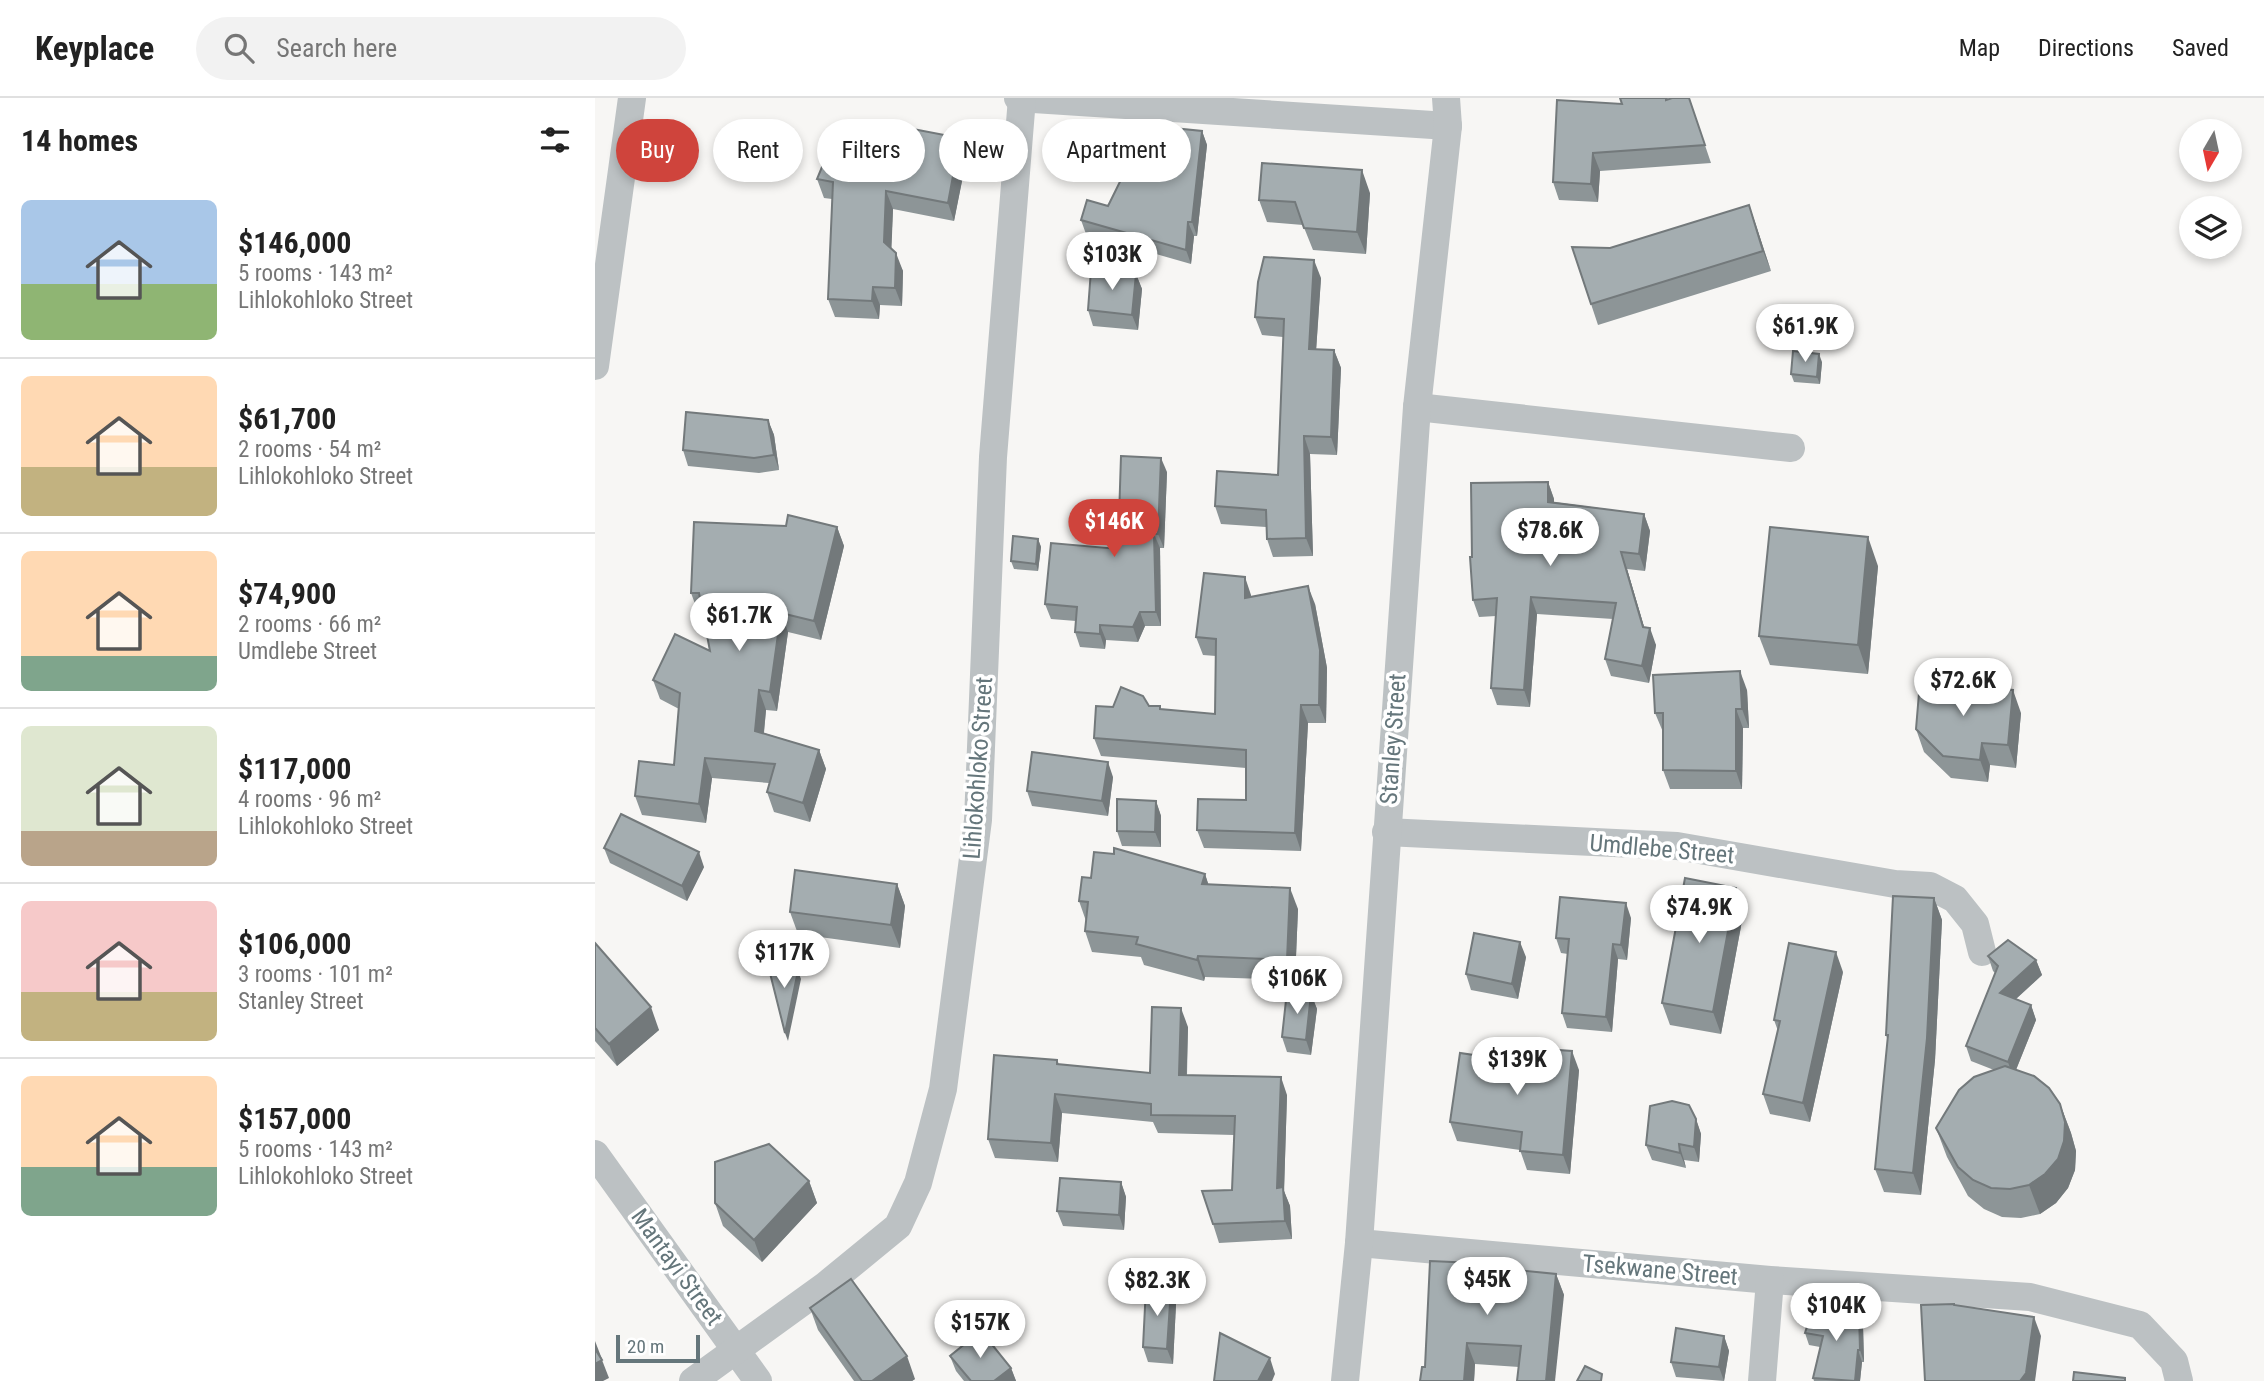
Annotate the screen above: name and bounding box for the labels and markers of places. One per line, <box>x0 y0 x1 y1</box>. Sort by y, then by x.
pin: $103K <box>1063 232 1161 292</box>
pin: $61.9K <box>1748 304 1862 364</box>
pin: $146K <box>1065 500 1163 559</box>
pin: $78.6K <box>1493 508 1607 568</box>
pin: $61.7K <box>682 594 796 653</box>
pin: $72.6K <box>1906 658 2020 718</box>
pin: $74.9K <box>1642 886 1756 945</box>
pin: $117K <box>735 930 833 990</box>
pin: $106K <box>1248 956 1346 1016</box>
pin: $139K <box>1468 1038 1566 1097</box>
pin: $82.3K <box>1100 1258 1214 1318</box>
pin: $45K <box>1446 1258 1528 1317</box>
pin: $104K <box>1787 1284 1885 1343</box>
pin: $157K <box>931 1300 1029 1360</box>

